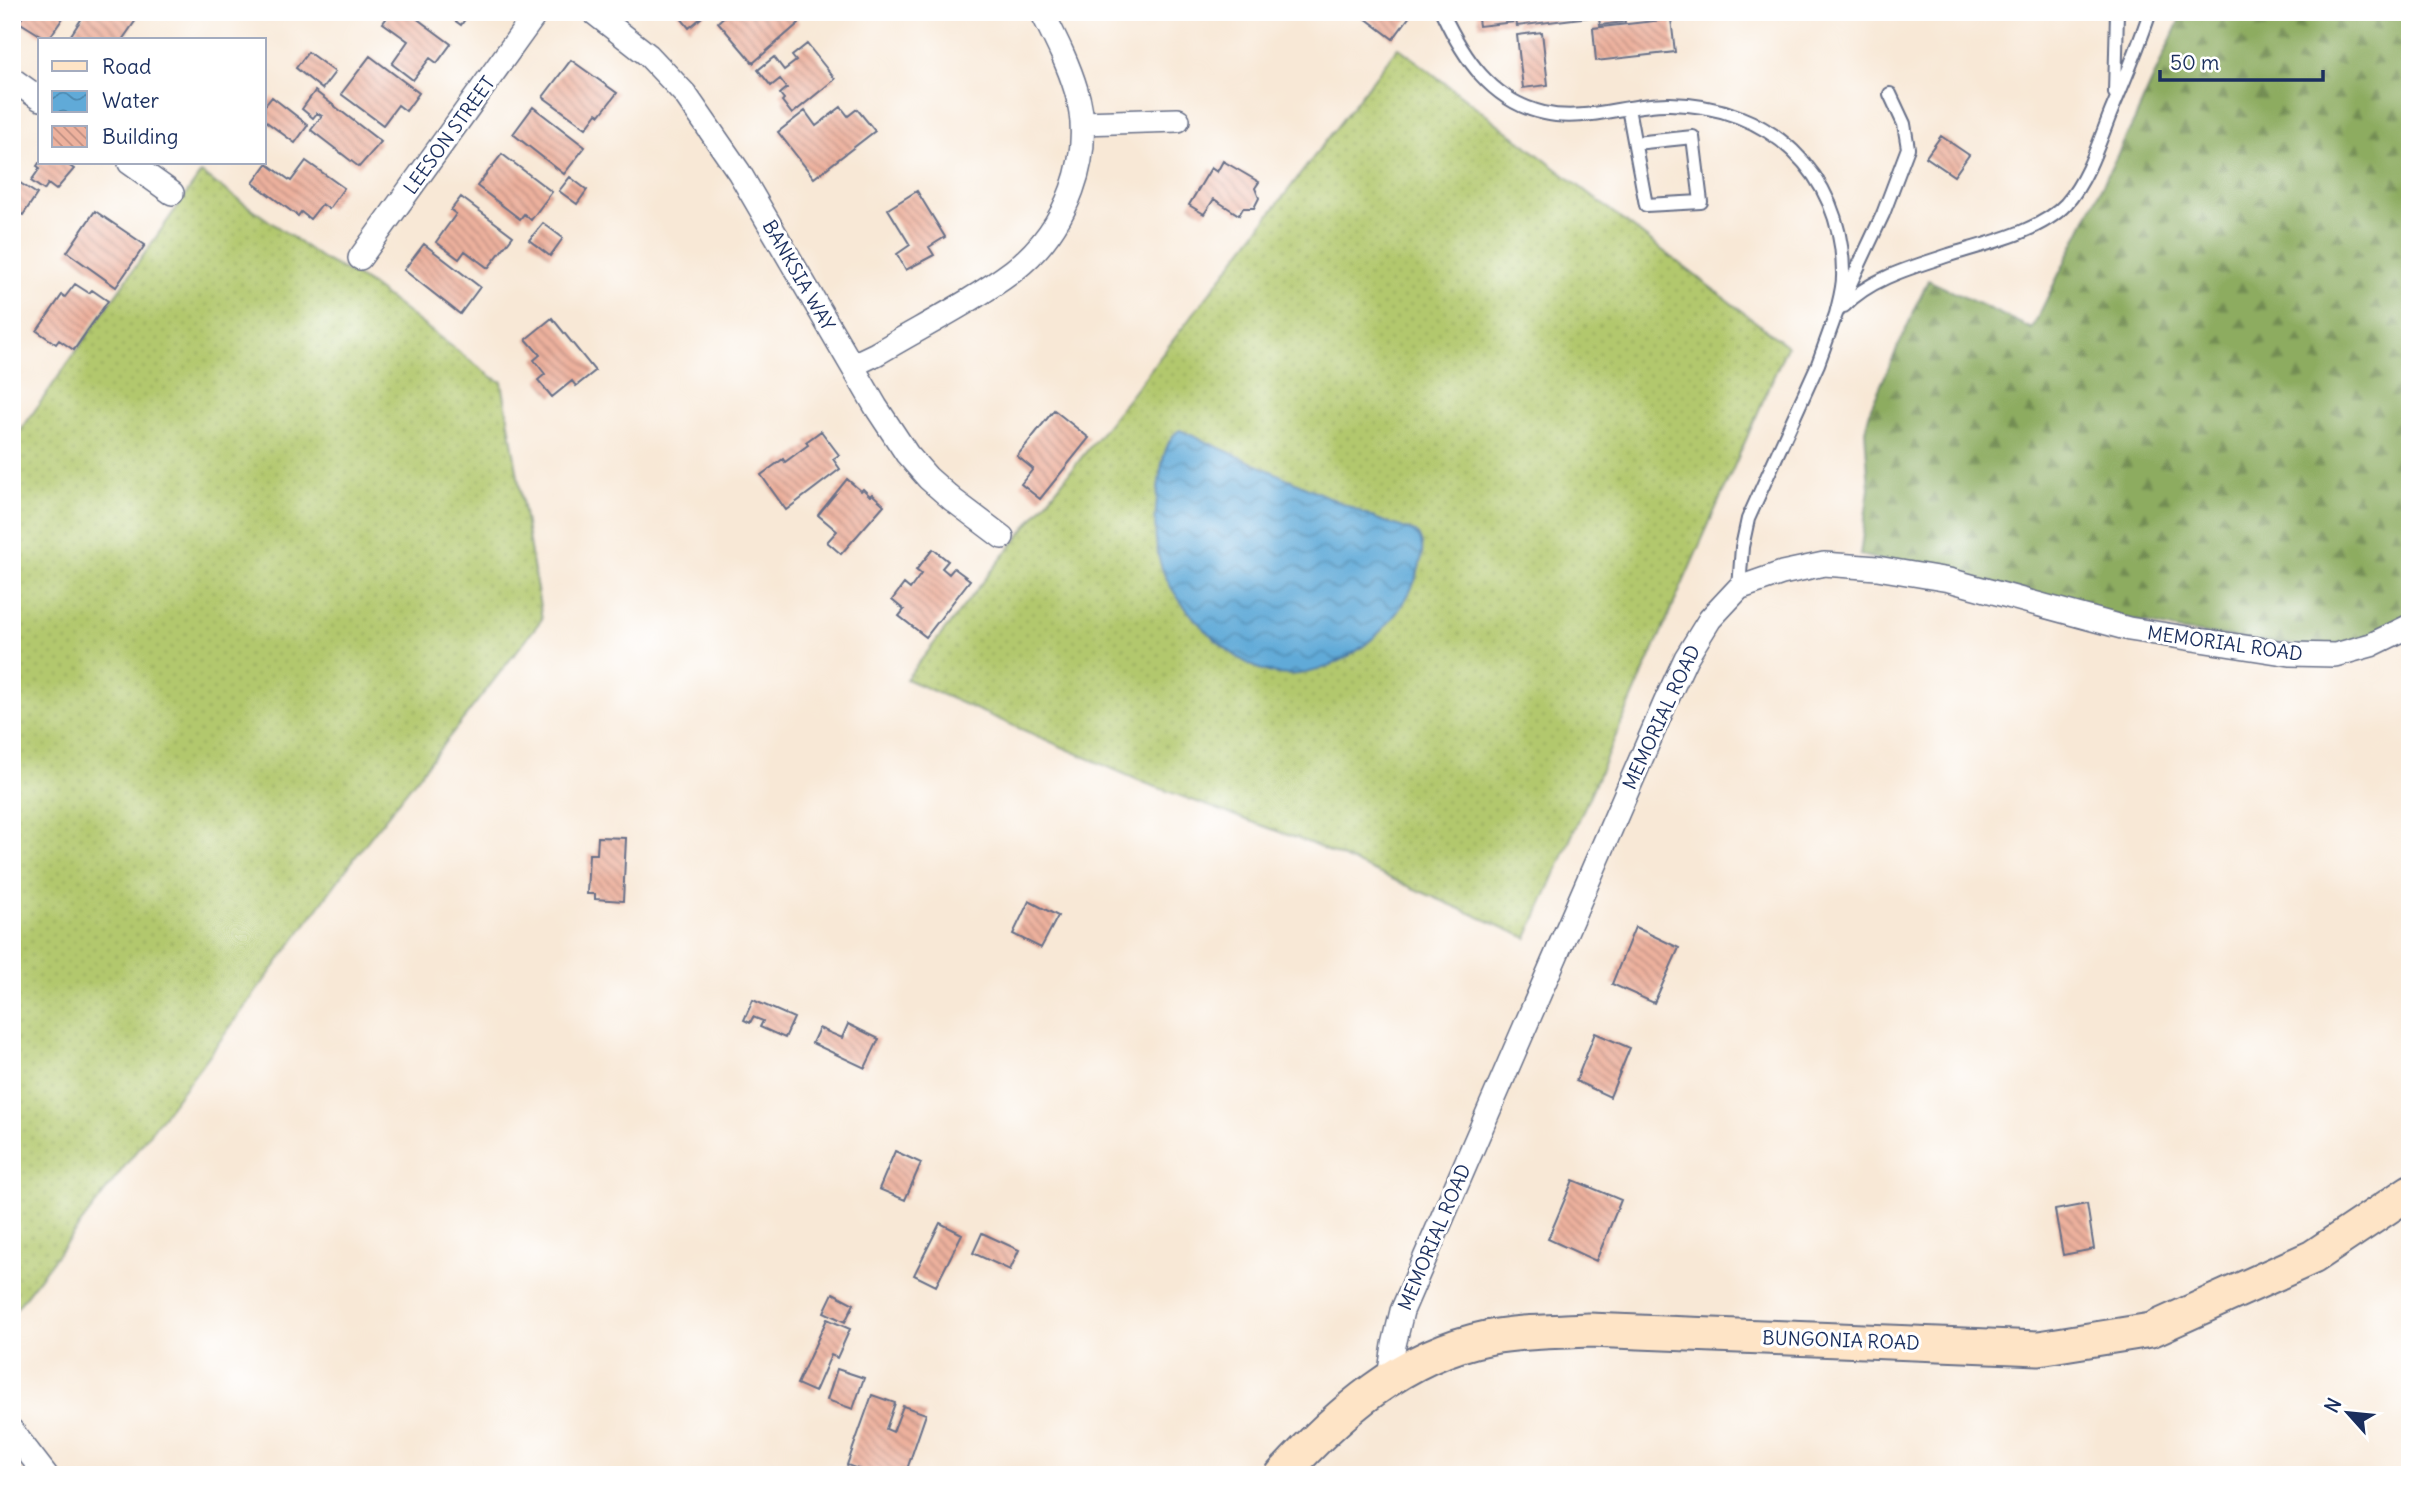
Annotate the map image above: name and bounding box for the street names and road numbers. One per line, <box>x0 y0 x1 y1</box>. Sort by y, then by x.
street label: LEESON STREET <box>398 71 500 199</box>
street label: BANKSIA WAY <box>758 215 841 335</box>
street label: MEMORIAL ROAD <box>2146 620 2304 666</box>
street label: MEMORIAL ROAD <box>1617 641 1705 793</box>
street label: MEMORIAL ROAD <box>1392 1160 1476 1314</box>
street label: BUNGONIA ROAD <box>1762 1325 1920 1355</box>

